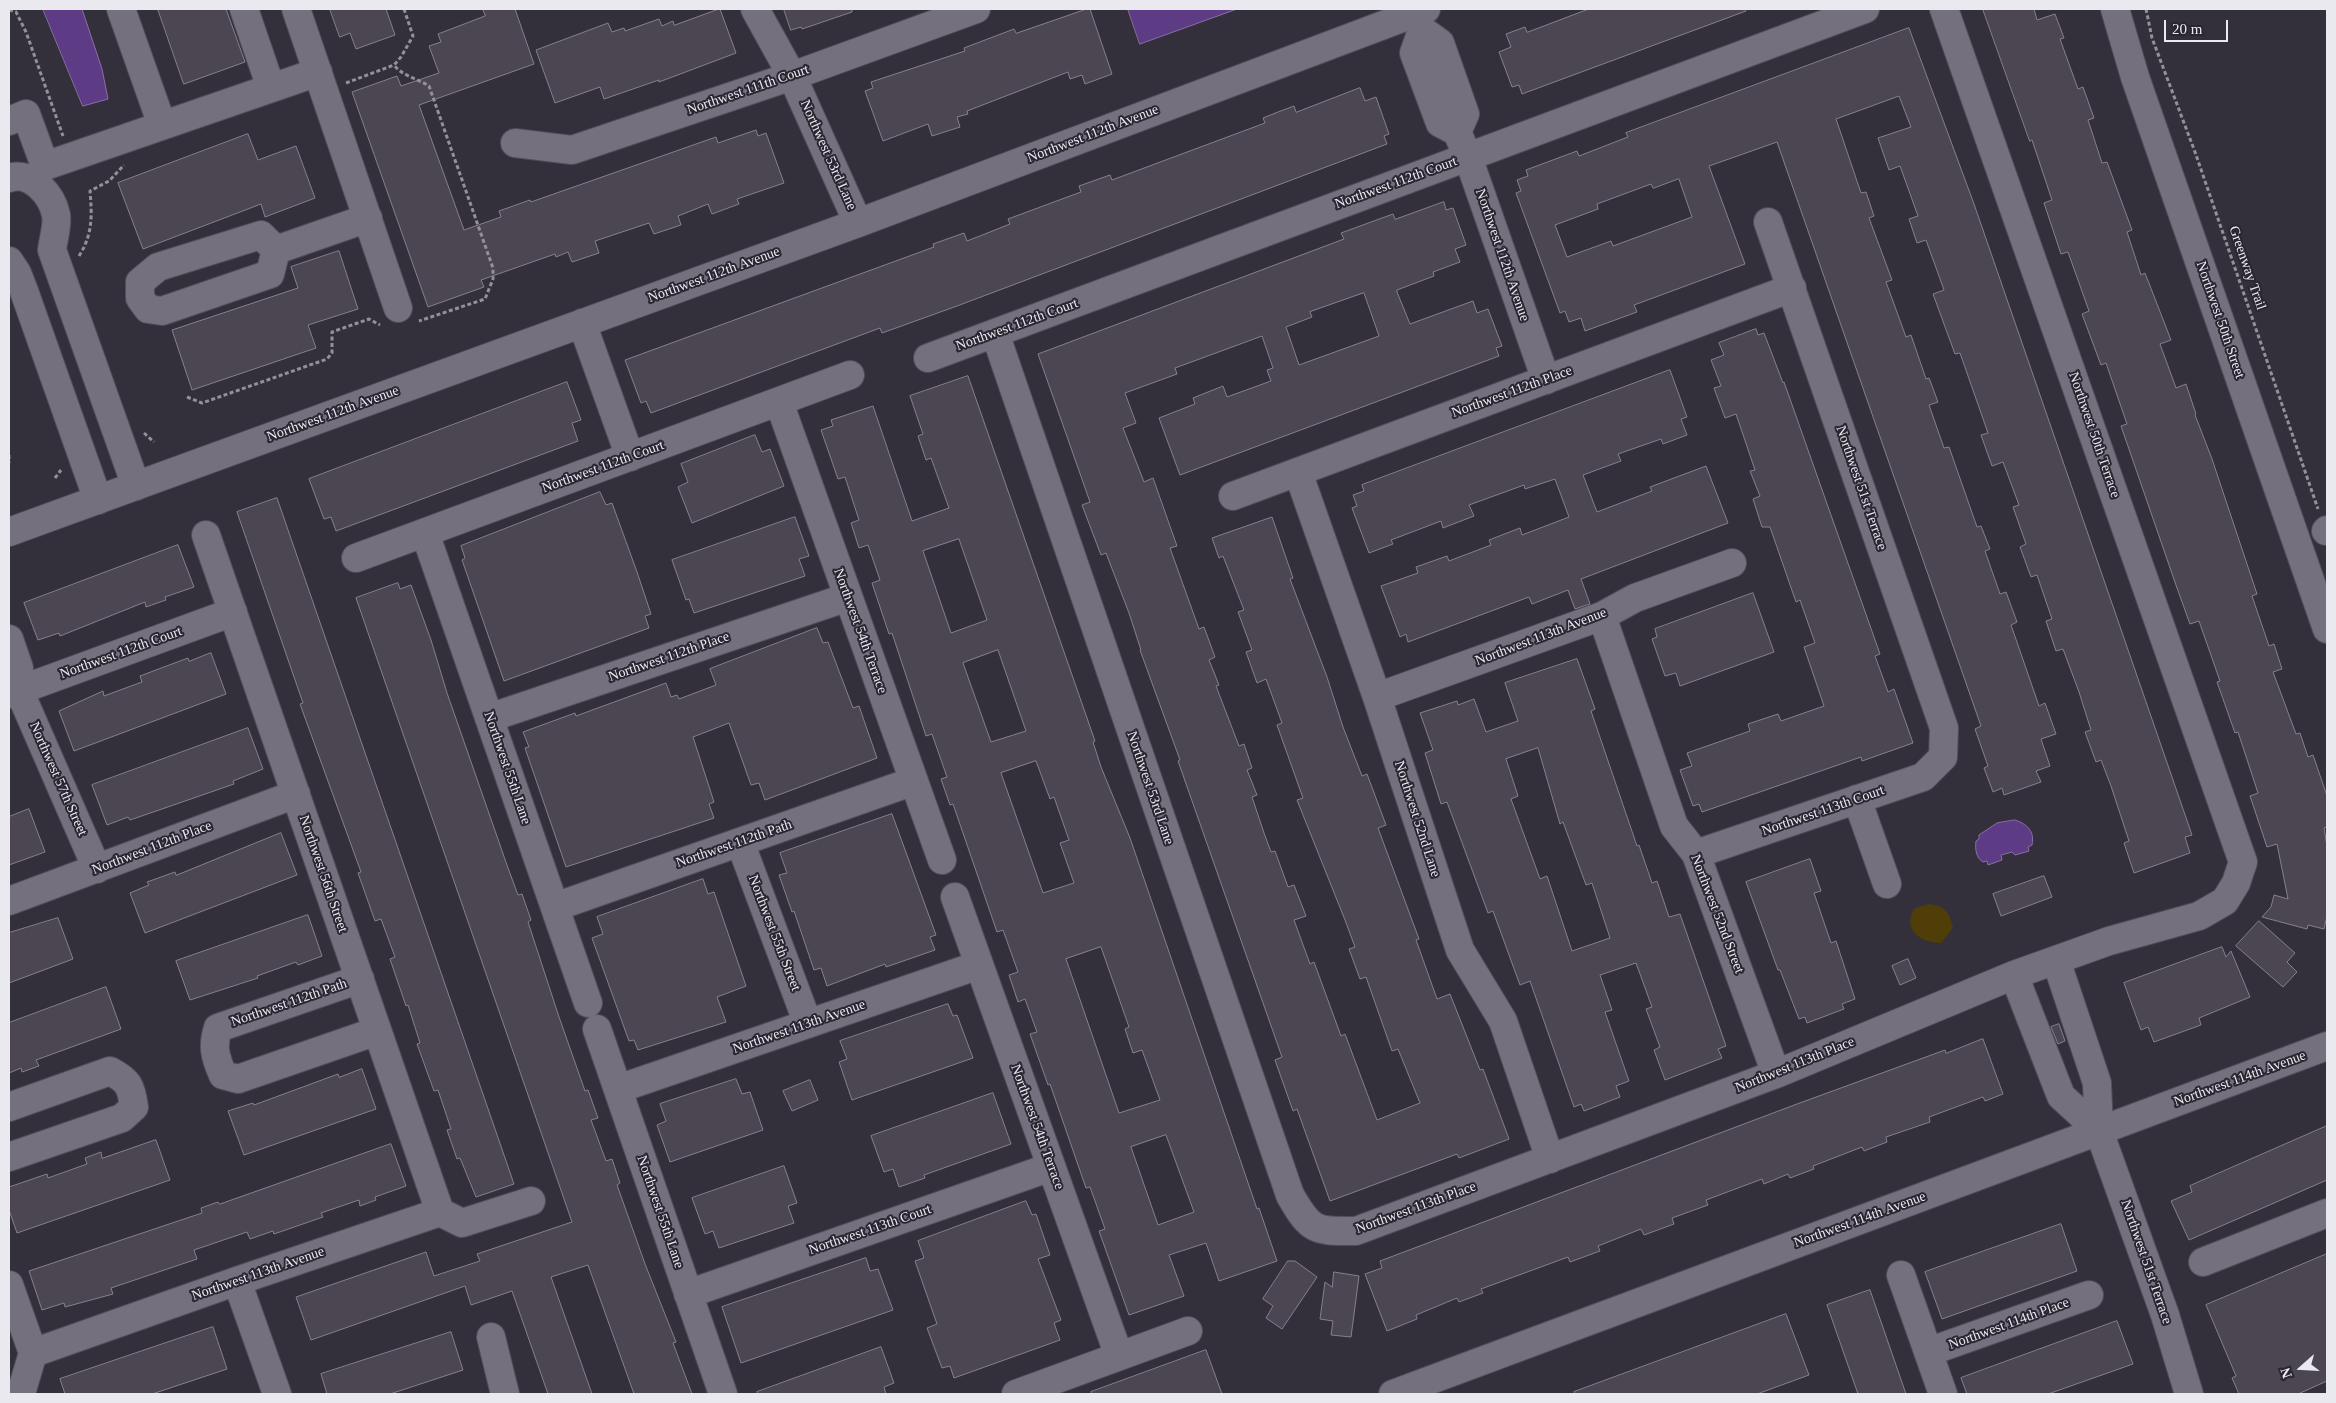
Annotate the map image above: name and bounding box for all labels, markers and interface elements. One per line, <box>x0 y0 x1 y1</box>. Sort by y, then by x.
scale bar <box>2166 10 2230 42</box>
text: 20 m <box>2172 21 2202 37</box>
street label: Northwest 111th Court <box>685 61 811 119</box>
street label: Northwest 53rd Lane <box>796 97 860 213</box>
street label: Northwest 112th Avenue <box>1025 101 1161 167</box>
street label: Northwest 112th Court <box>1333 153 1459 213</box>
street label: Northwest 112th Avenue <box>1471 186 1533 324</box>
street label: Greenway Trail <box>2225 224 2269 312</box>
street label: Northwest 112th Avenue <box>646 243 782 307</box>
street label: Northwest 50th Street <box>2192 259 2248 381</box>
street label: Northwest 112th Court <box>954 295 1080 355</box>
street label: Northwest 112th Place <box>1449 362 1575 422</box>
street label: Northwest 50th Terrace <box>2065 370 2123 500</box>
street label: Northwest 112th Avenue <box>265 382 401 446</box>
street label: Northwest 51st Terrace <box>1832 424 1890 552</box>
street label: Northwest 112th Court <box>540 437 666 497</box>
street label: Northwest 54th Terrace <box>830 566 890 696</box>
street label: Northwest 113th Avenue <box>1473 604 1609 670</box>
street label: Northwest 112th Court <box>58 623 184 683</box>
street label: Northwest 112th Place <box>606 628 732 686</box>
street label: Northwest 55th Lane <box>480 709 534 827</box>
street label: Northwest 57th Street <box>25 719 91 839</box>
street label: Northwest 53rd Lane <box>1123 729 1177 847</box>
street label: Northwest 52nd Lane <box>1390 759 1444 879</box>
street label: Northwest 113th Court <box>1759 782 1887 840</box>
street label: Northwest 56th Street <box>295 813 351 935</box>
street label: Northwest 112th Path <box>674 816 794 872</box>
street label: Northwest 112th Place <box>90 817 214 879</box>
street label: Northwest 52nd Street <box>1687 852 1747 976</box>
street label: Northwest 55th Street <box>744 873 804 993</box>
street label: Northwest 112th Path <box>229 975 349 1031</box>
street label: Northwest 113th Avenue <box>730 996 868 1058</box>
street label: Northwest 113th Place <box>1733 1033 1857 1097</box>
street label: Northwest 114th Avenue <box>2172 1047 2308 1111</box>
street label: Northwest 54th Terrace <box>1007 1062 1067 1192</box>
street label: Northwest 55th Lane <box>633 1153 687 1271</box>
street label: Northwest 113th Place <box>1353 1178 1479 1238</box>
street label: Northwest 114th Avenue <box>1792 1188 1928 1252</box>
street label: Northwest 51st Terrace <box>2117 1198 2175 1326</box>
street label: Northwest 113th Court <box>806 1201 934 1259</box>
street label: Northwest 113th Avenue <box>189 1243 327 1305</box>
street label: Northwest 114th Place <box>1946 1294 2072 1354</box>
north arrow <box>2276 1343 2326 1393</box>
text: N <box>2278 1366 2295 1380</box>

